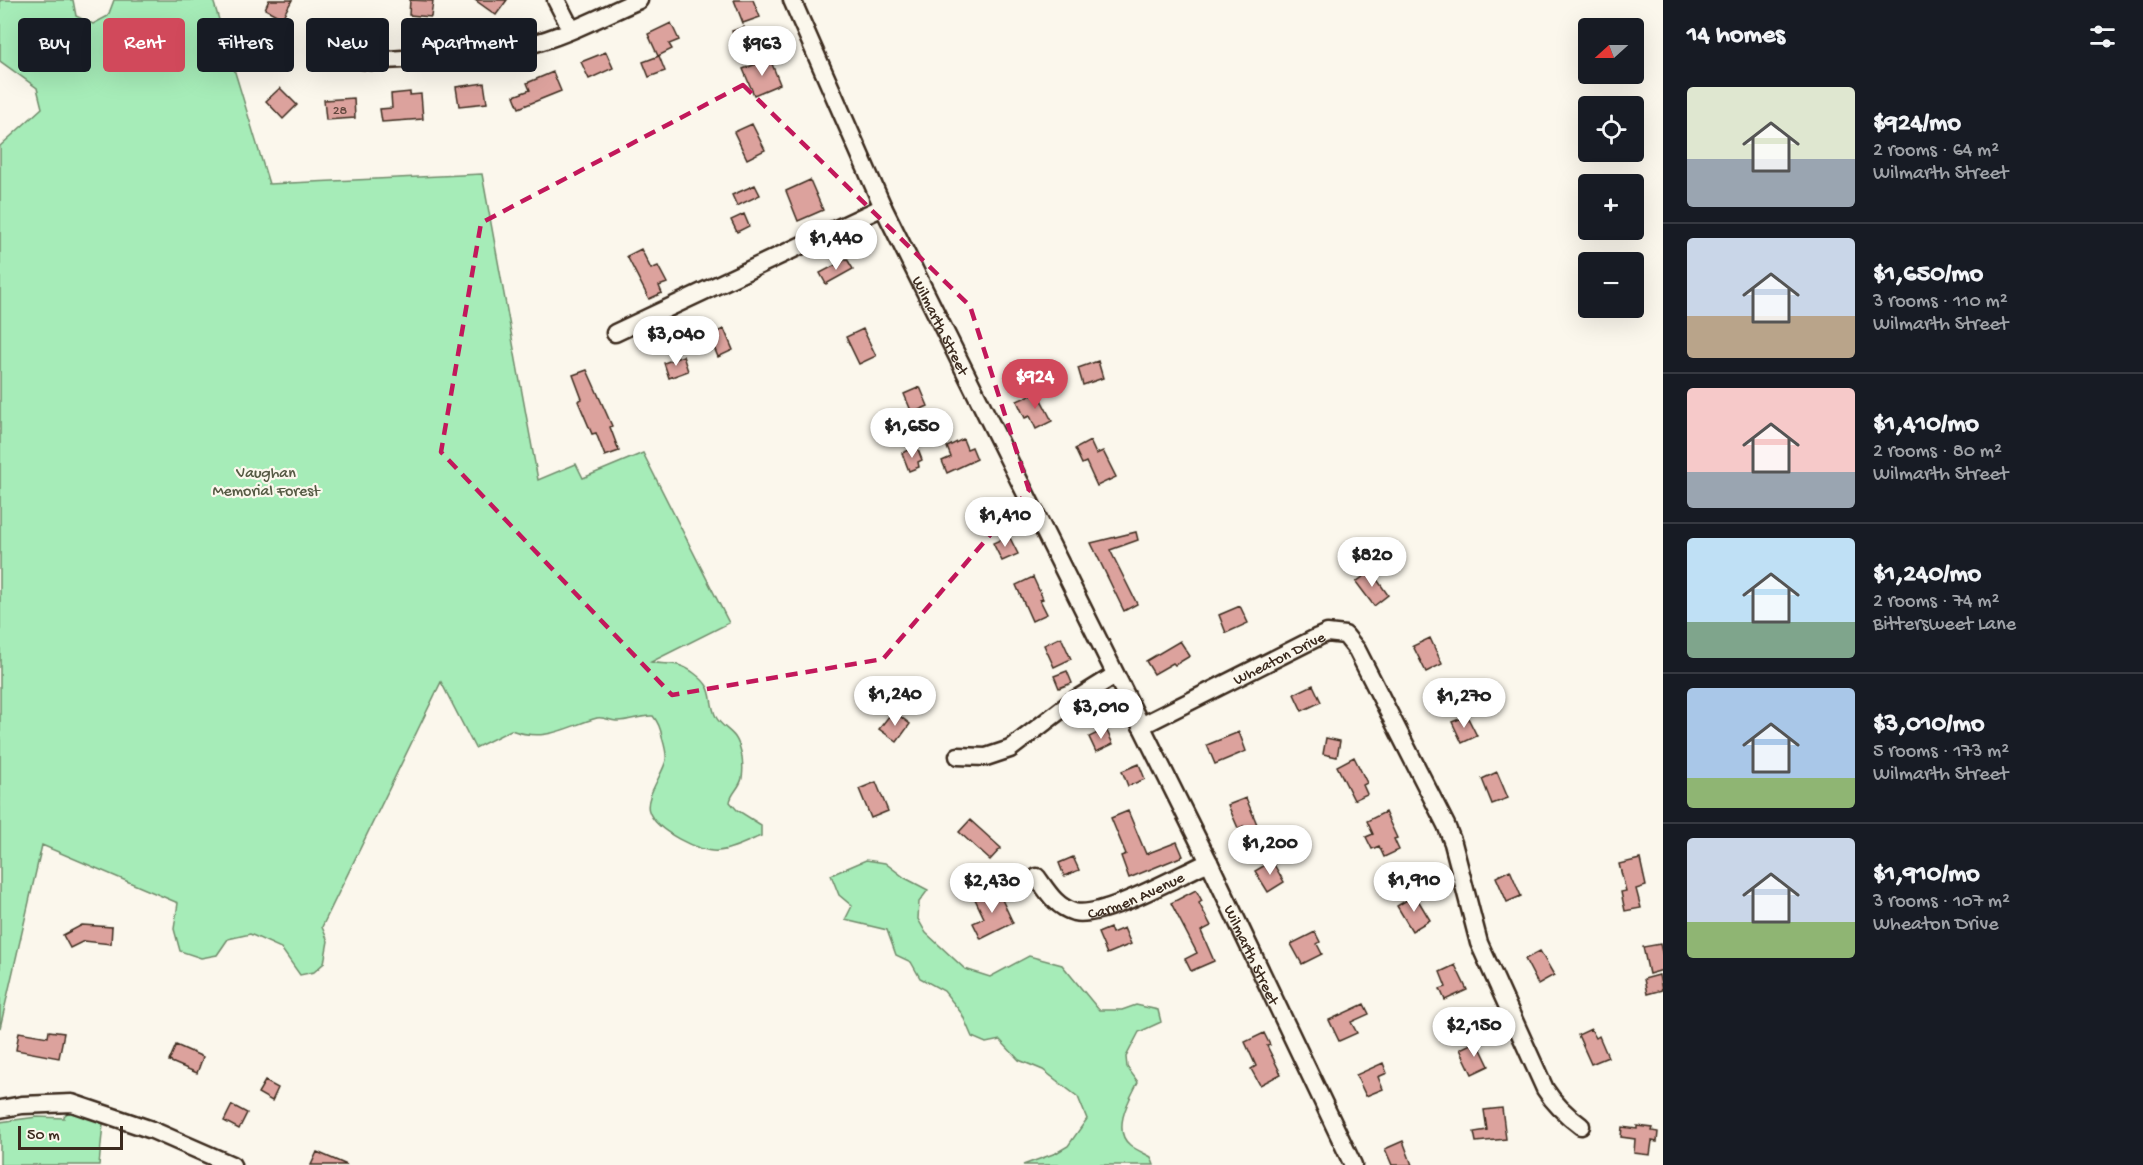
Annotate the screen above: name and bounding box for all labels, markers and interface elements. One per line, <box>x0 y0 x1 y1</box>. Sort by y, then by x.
chip: Buy <box>18 18 91 72</box>
chip: Rent <box>103 18 185 72</box>
chip: Filters <box>197 18 294 72</box>
chip: New <box>306 18 389 72</box>
chip: Apartment <box>401 18 537 72</box>
north arrow <box>1578 18 1644 84</box>
map controls <box>1578 18 1644 318</box>
icon: filters <box>2086 20 2119 53</box>
text: 14 homes <box>1687 21 1785 52</box>
pin: $963 <box>726 26 798 77</box>
text: $963 <box>742 34 782 57</box>
button: locate <box>1578 96 1644 162</box>
house number: 28 <box>333 103 348 120</box>
text: $924/mo <box>1873 109 1961 140</box>
icon: home <box>1735 111 1807 183</box>
text: 2 rooms · 64 m² <box>1873 140 1999 163</box>
text: Wilmarth Street <box>1873 163 2008 186</box>
button: + <box>1578 174 1644 240</box>
pin: $1,440 <box>787 220 885 271</box>
text: $1,440 <box>809 228 863 251</box>
button: − <box>1578 252 1644 318</box>
text: $1,650/mo <box>1873 260 1983 291</box>
icon: home <box>1735 262 1807 334</box>
street label: Wilmarth Street <box>906 274 972 381</box>
text: 3 rooms · 110 m² <box>1873 291 2008 314</box>
text: Wilmarth Street <box>1873 314 2008 337</box>
pin: $3,040 <box>627 316 725 367</box>
text: $3,040 <box>647 324 705 347</box>
pin: $924 <box>999 359 1071 410</box>
text: $924 <box>1016 367 1054 390</box>
pin: $1,650 <box>863 408 961 459</box>
text: $1,410/mo <box>1873 410 1979 441</box>
icon: home <box>1735 412 1807 484</box>
text: $1,650 <box>884 416 940 439</box>
text: 2 rooms · 80 m² <box>1873 441 2002 464</box>
text: Wilmarth Street <box>1873 464 2008 487</box>
park label: Vaughan Memorial Forest <box>212 465 321 502</box>
pin: $1,410 <box>956 497 1054 548</box>
text: $1,410 <box>979 505 1031 528</box>
pin: $820 <box>1336 537 1408 588</box>
text: $820 <box>1351 545 1393 568</box>
text: $1,240/mo <box>1873 560 1981 591</box>
icon: home <box>1735 562 1807 634</box>
text: 2 rooms · 74 m² <box>1873 591 1999 614</box>
text: Bittersweet Lane <box>1873 614 2016 637</box>
street label: Wheaton Drive <box>1231 629 1330 691</box>
pin: $1,240 <box>846 676 944 727</box>
pin: $1,270 <box>1415 678 1513 729</box>
text: $1,240 <box>868 684 922 707</box>
text: $1,270 <box>1437 686 1491 709</box>
pin: $3,010 <box>1052 689 1150 740</box>
text: $3,010 <box>1073 697 1129 720</box>
text: $3,010/mo <box>1873 710 1985 741</box>
icon: home <box>1735 712 1807 784</box>
text: 5 rooms · 173 m² <box>1873 741 2009 764</box>
text: Wilmarth Street <box>1873 764 2008 787</box>
pin: $1,200 <box>1221 825 1319 876</box>
text: $1,200 <box>1242 833 1298 856</box>
text: $1,910/mo <box>1873 860 1980 891</box>
pin: $1,910 <box>1365 862 1463 913</box>
icon: home <box>1735 862 1807 934</box>
pin: $2,430 <box>943 863 1041 914</box>
street label: Carmen Avenue <box>1087 869 1189 925</box>
text: $1,910 <box>1388 870 1440 893</box>
text: $2,430 <box>964 871 1020 894</box>
text: 3 rooms · 107 m² <box>1873 891 2010 914</box>
street label: Wilmarth Street <box>1218 903 1282 1010</box>
text: Wheaton Drive <box>1873 914 1999 937</box>
pin: $2,150 <box>1425 1007 1523 1058</box>
text: $2,150 <box>1446 1015 1502 1038</box>
scale bar <box>18 1123 123 1150</box>
text: 50 m <box>27 1127 60 1146</box>

